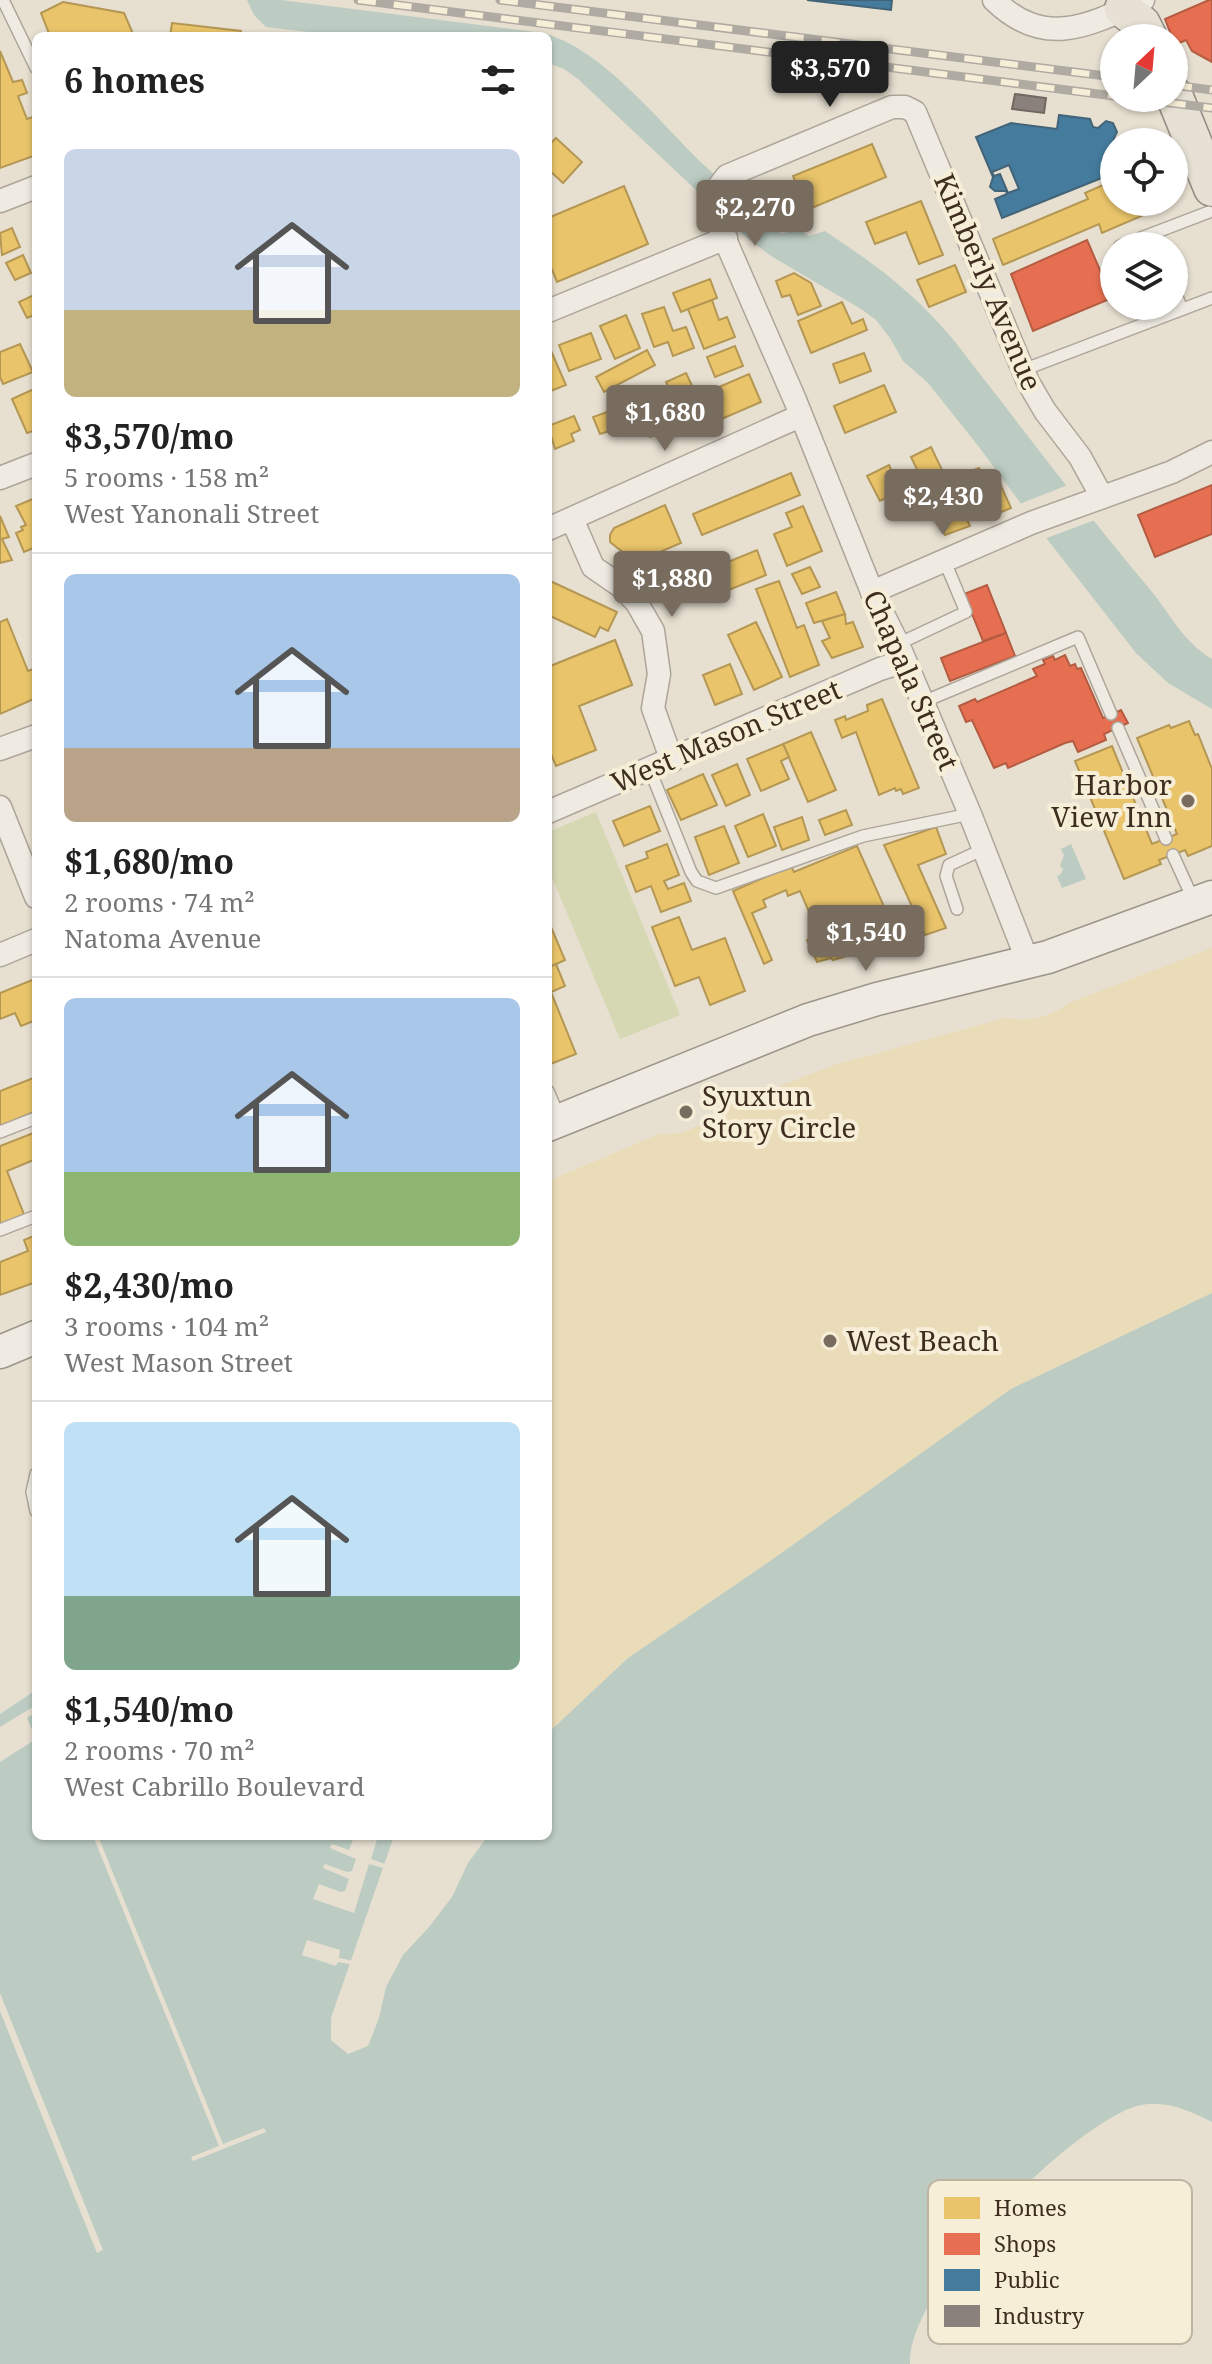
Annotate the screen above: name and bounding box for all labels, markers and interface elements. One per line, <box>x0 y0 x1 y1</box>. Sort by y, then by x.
north arrow <box>1100 24 1188 112</box>
map controls <box>1100 24 1188 320</box>
pin: $3,570 <box>765 41 895 109</box>
text: $3,570 <box>789 49 871 85</box>
text: 6 homes <box>64 57 205 103</box>
icon: filters <box>476 58 520 102</box>
button: locate <box>1100 128 1188 216</box>
street label: Kimberly Avenue <box>926 167 1052 396</box>
pin: $2,270 <box>690 180 820 248</box>
text: $2,270 <box>714 188 796 224</box>
icon: home <box>220 201 364 345</box>
button: layers <box>1100 232 1188 320</box>
pin: $1,680 <box>600 385 730 453</box>
text: $1,680 <box>624 393 706 429</box>
text: $3,570/mo <box>64 413 234 459</box>
text: 5 rooms · 158 m² <box>64 459 269 495</box>
pin: $2,430 <box>878 469 1008 537</box>
text: $2,430 <box>902 477 984 513</box>
text: West Yanonali Street <box>64 495 319 531</box>
pin: $1,880 <box>607 551 737 619</box>
text: $1,880 <box>631 559 713 595</box>
street label: Chapala Street <box>855 583 969 776</box>
icon: home <box>220 626 364 770</box>
street label: West Mason Street <box>605 669 847 801</box>
place label: Harbor View Inn <box>1051 765 1172 835</box>
marker: Harbor View Inn <box>1179 792 1197 810</box>
text: $1,680/mo <box>64 838 234 884</box>
text: 2 rooms · 74 m² <box>64 884 255 920</box>
pin: $1,540 <box>801 905 931 973</box>
text: $1,540 <box>825 913 907 949</box>
text: Natoma Avenue <box>64 920 262 956</box>
icon: home <box>220 1050 364 1194</box>
place label: Syuxtun Story Circle <box>702 1076 856 1146</box>
marker: Syuxtun Story Circle <box>677 1103 695 1121</box>
text: $2,430/mo <box>64 1262 234 1308</box>
text: 3 rooms · 104 m² <box>64 1308 269 1344</box>
place label: West Beach <box>846 1321 999 1359</box>
marker: West Beach <box>821 1332 839 1350</box>
text: West Mason Street <box>64 1344 293 1380</box>
icon: home <box>220 1474 364 1618</box>
text: $1,540/mo <box>64 1686 234 1732</box>
text: 2 rooms · 70 m² <box>64 1732 255 1768</box>
text: West Cabrillo Boulevard <box>64 1768 365 1804</box>
legend <box>928 2180 1192 2344</box>
text: Homes <box>994 2192 1067 2222</box>
text: Shops <box>994 2228 1056 2258</box>
text: Public <box>994 2264 1059 2294</box>
text: Industry <box>994 2300 1085 2330</box>

